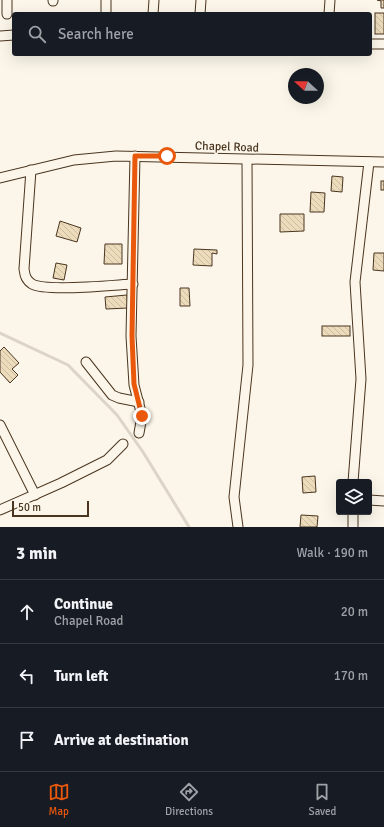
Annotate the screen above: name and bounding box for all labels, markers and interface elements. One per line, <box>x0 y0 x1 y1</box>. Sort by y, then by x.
search box <box>12 12 372 56</box>
icon: search <box>26 23 48 45</box>
text: Search here <box>58 25 134 43</box>
north arrow <box>288 68 324 104</box>
street label: Chapel Road <box>195 138 259 156</box>
route start <box>158 147 176 165</box>
route end <box>133 407 151 425</box>
map controls <box>336 479 372 515</box>
button: layers <box>336 479 372 515</box>
scale bar <box>12 499 89 518</box>
text: 50 m <box>18 501 41 514</box>
text: 3 min <box>16 543 57 564</box>
text: Walk · 190 m <box>297 545 368 561</box>
text: Continue <box>54 595 113 613</box>
icon: ahead <box>16 601 38 623</box>
text: 20 m <box>341 604 368 620</box>
text: Chapel Road <box>54 613 123 629</box>
icon: left <box>16 665 38 687</box>
text: Turn left <box>54 667 108 685</box>
text: 170 m <box>334 668 368 684</box>
icon: arrive <box>16 729 38 751</box>
text: Arrive at destination <box>54 731 189 749</box>
tab: Map <box>48 781 70 818</box>
tab: Directions <box>165 781 213 818</box>
tab: Saved <box>309 781 336 818</box>

